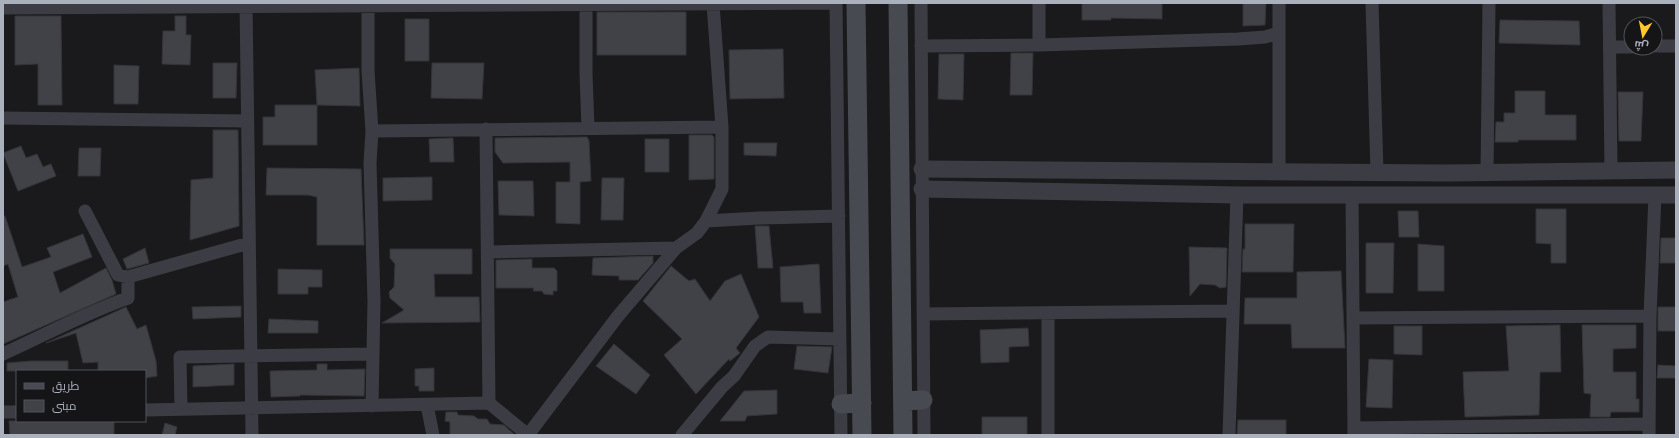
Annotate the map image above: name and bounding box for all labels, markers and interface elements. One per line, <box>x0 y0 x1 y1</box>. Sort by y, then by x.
north arrow <box>1623 16 1663 56</box>
text: ش <box>1633 38 1649 55</box>
legend <box>16 370 146 422</box>
text: طريق <box>52 377 80 394</box>
text: مبنى <box>52 397 77 414</box>

